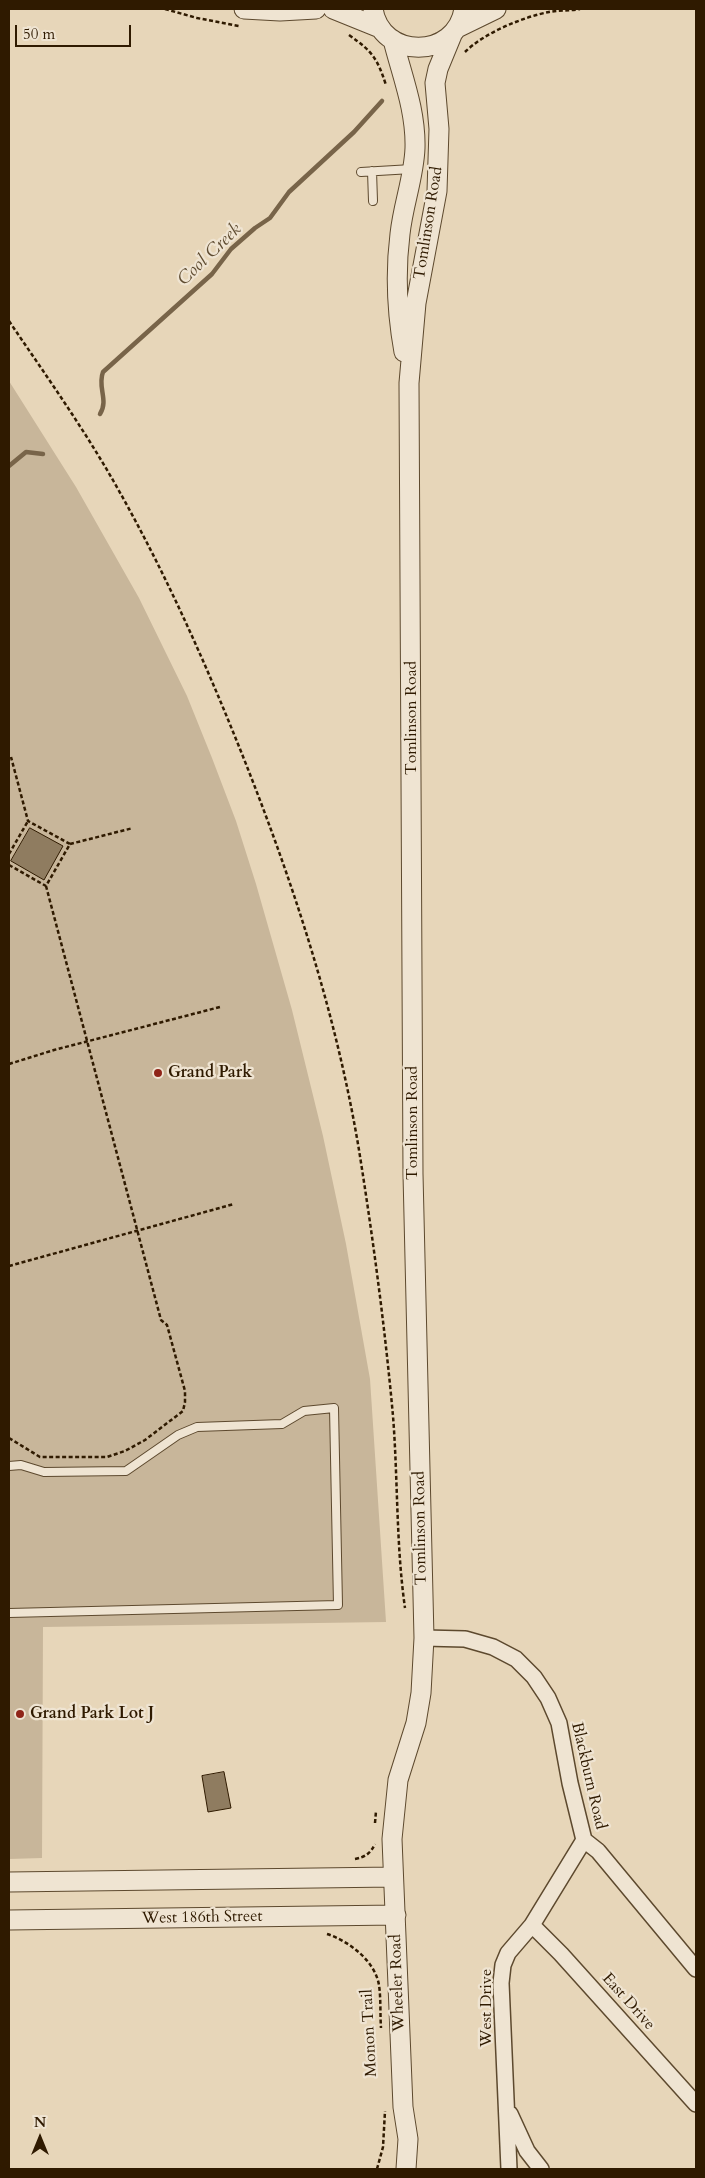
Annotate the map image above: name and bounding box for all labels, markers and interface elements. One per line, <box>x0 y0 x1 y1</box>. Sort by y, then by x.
scale bar <box>18 15 134 47</box>
text: 50 m <box>23 24 55 44</box>
street label: Tomlinson Road <box>411 165 447 281</box>
water label: Cool Creek <box>174 219 246 291</box>
street label: Tomlinson Road <box>402 661 422 775</box>
place label: Grand Park <box>168 1063 252 1083</box>
street label: Tomlinson Road <box>403 1066 423 1180</box>
marker: Grand Park <box>152 1067 164 1079</box>
street label: Tomlinson Road <box>410 1471 432 1585</box>
place label: Grand Park Lot J <box>30 1704 154 1724</box>
marker: Grand Park Lot J <box>14 1708 26 1720</box>
street label: Blackburn Road <box>566 1721 610 1831</box>
street label: West 186th Street <box>141 1907 263 1929</box>
street label: Wheeler Road <box>387 1934 409 2032</box>
street label: West Drive <box>477 1969 497 2047</box>
street label: East Drive <box>597 1969 659 2035</box>
street label: Monon Trail <box>358 1989 382 2077</box>
north arrow <box>15 2113 65 2163</box>
text: N <box>34 2113 46 2132</box>

